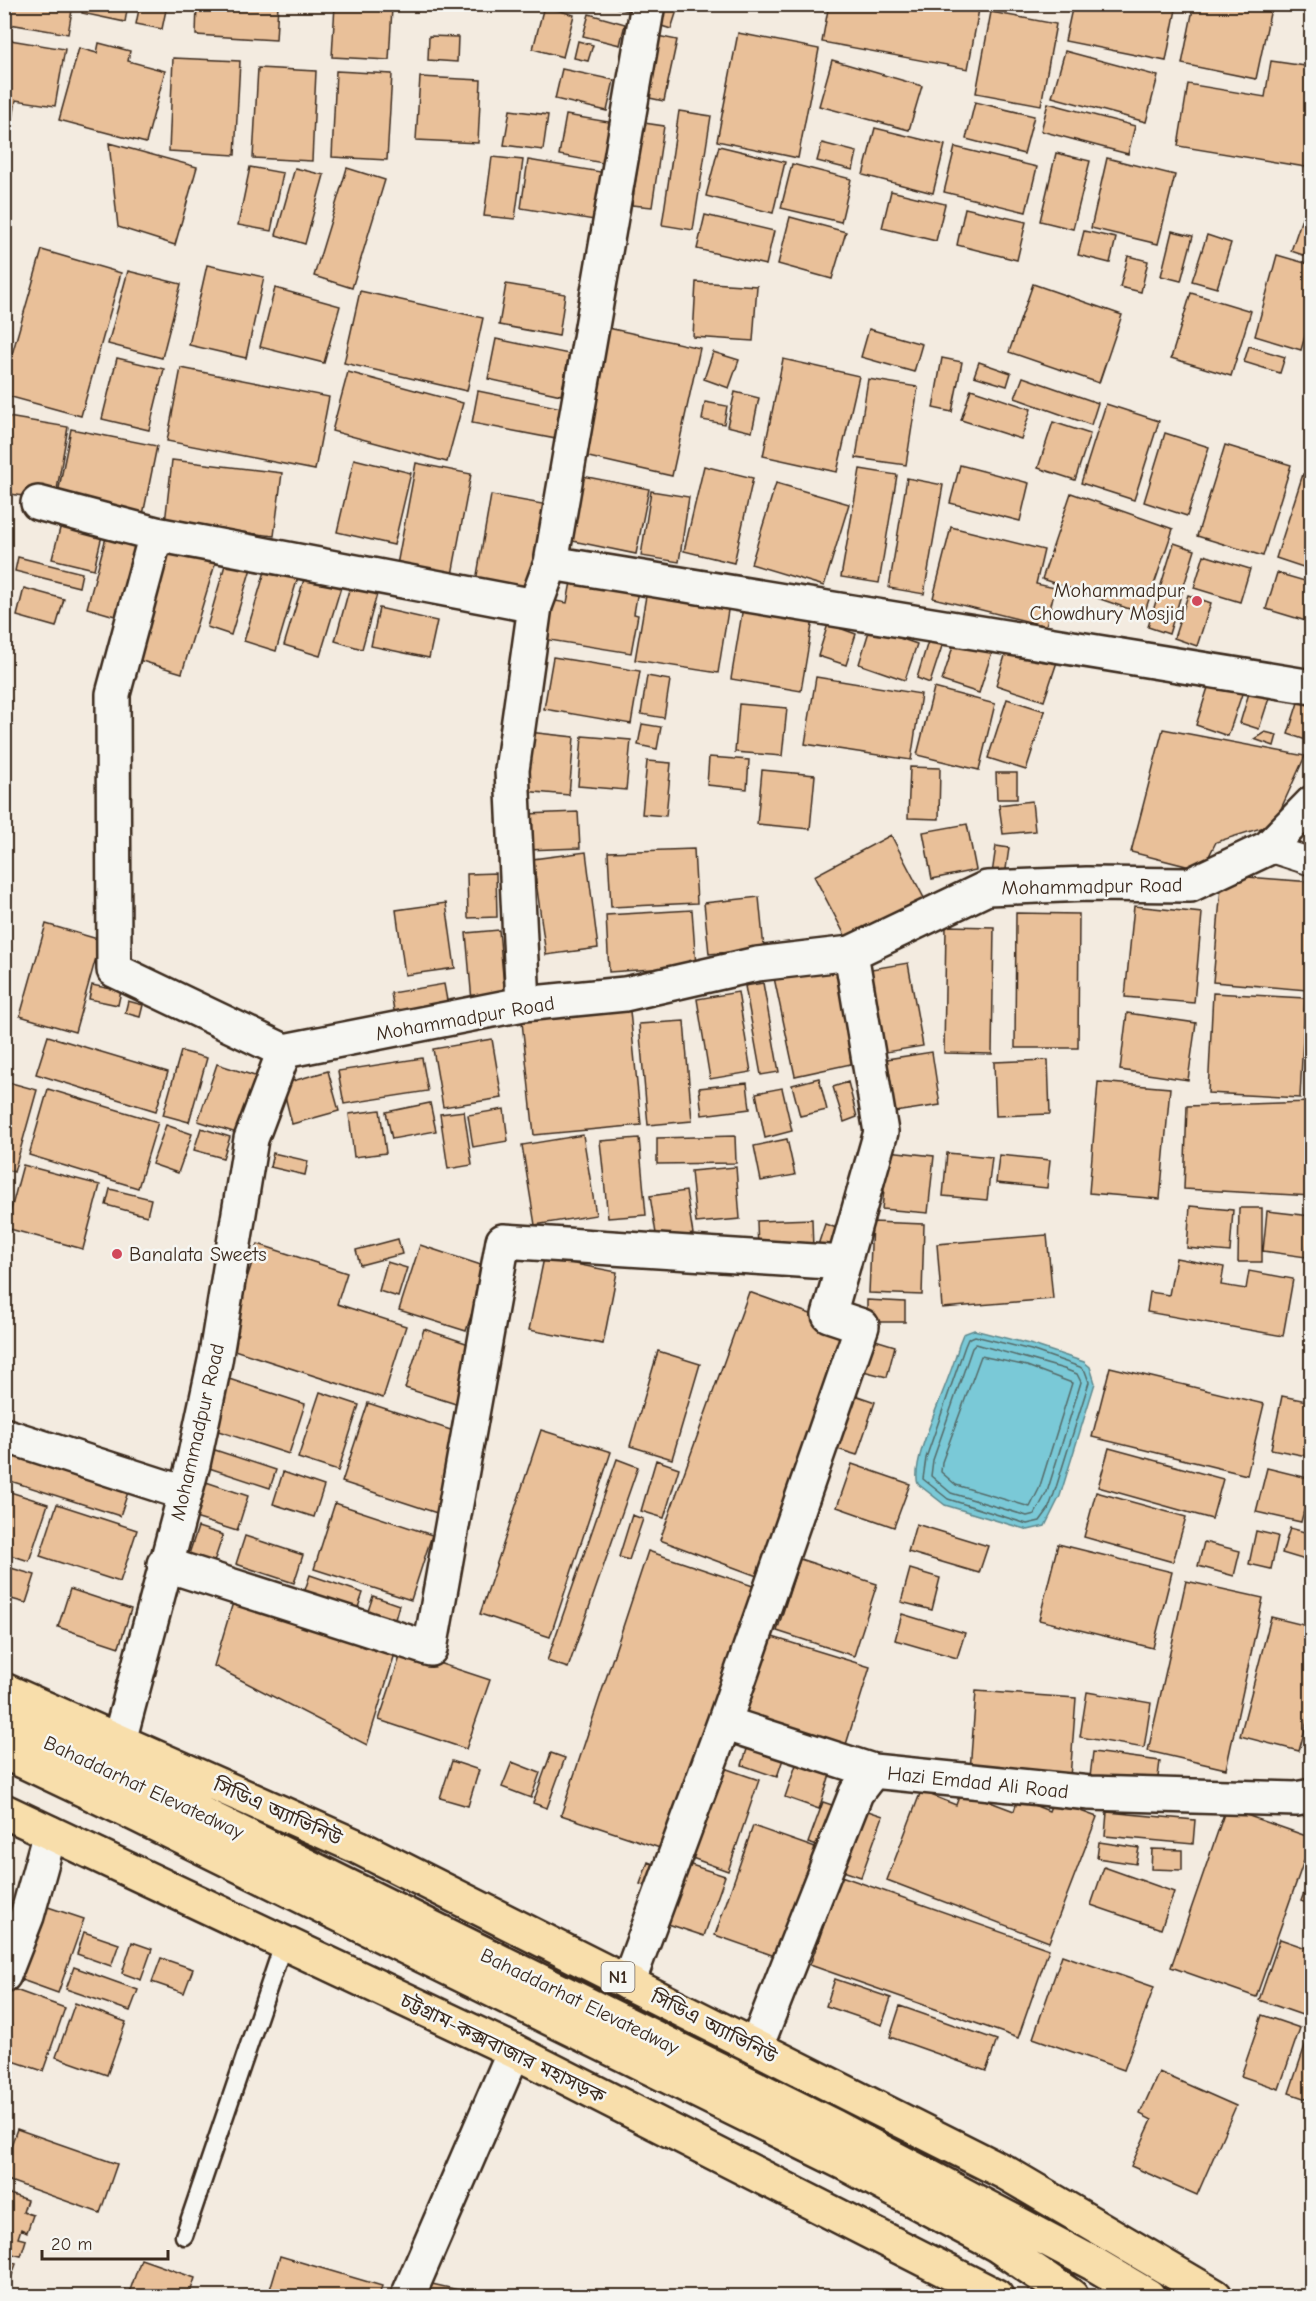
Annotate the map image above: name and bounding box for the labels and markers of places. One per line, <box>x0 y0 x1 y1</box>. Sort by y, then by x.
place label: Mohammadpur Chowdhury Mosjid <box>1030 579 1185 625</box>
marker: Mohammadpur Chowdhury Mosjid <box>1190 594 1204 608</box>
place label: Banalata Sweets <box>129 1243 267 1266</box>
marker: Banalata Sweets <box>110 1247 124 1261</box>

